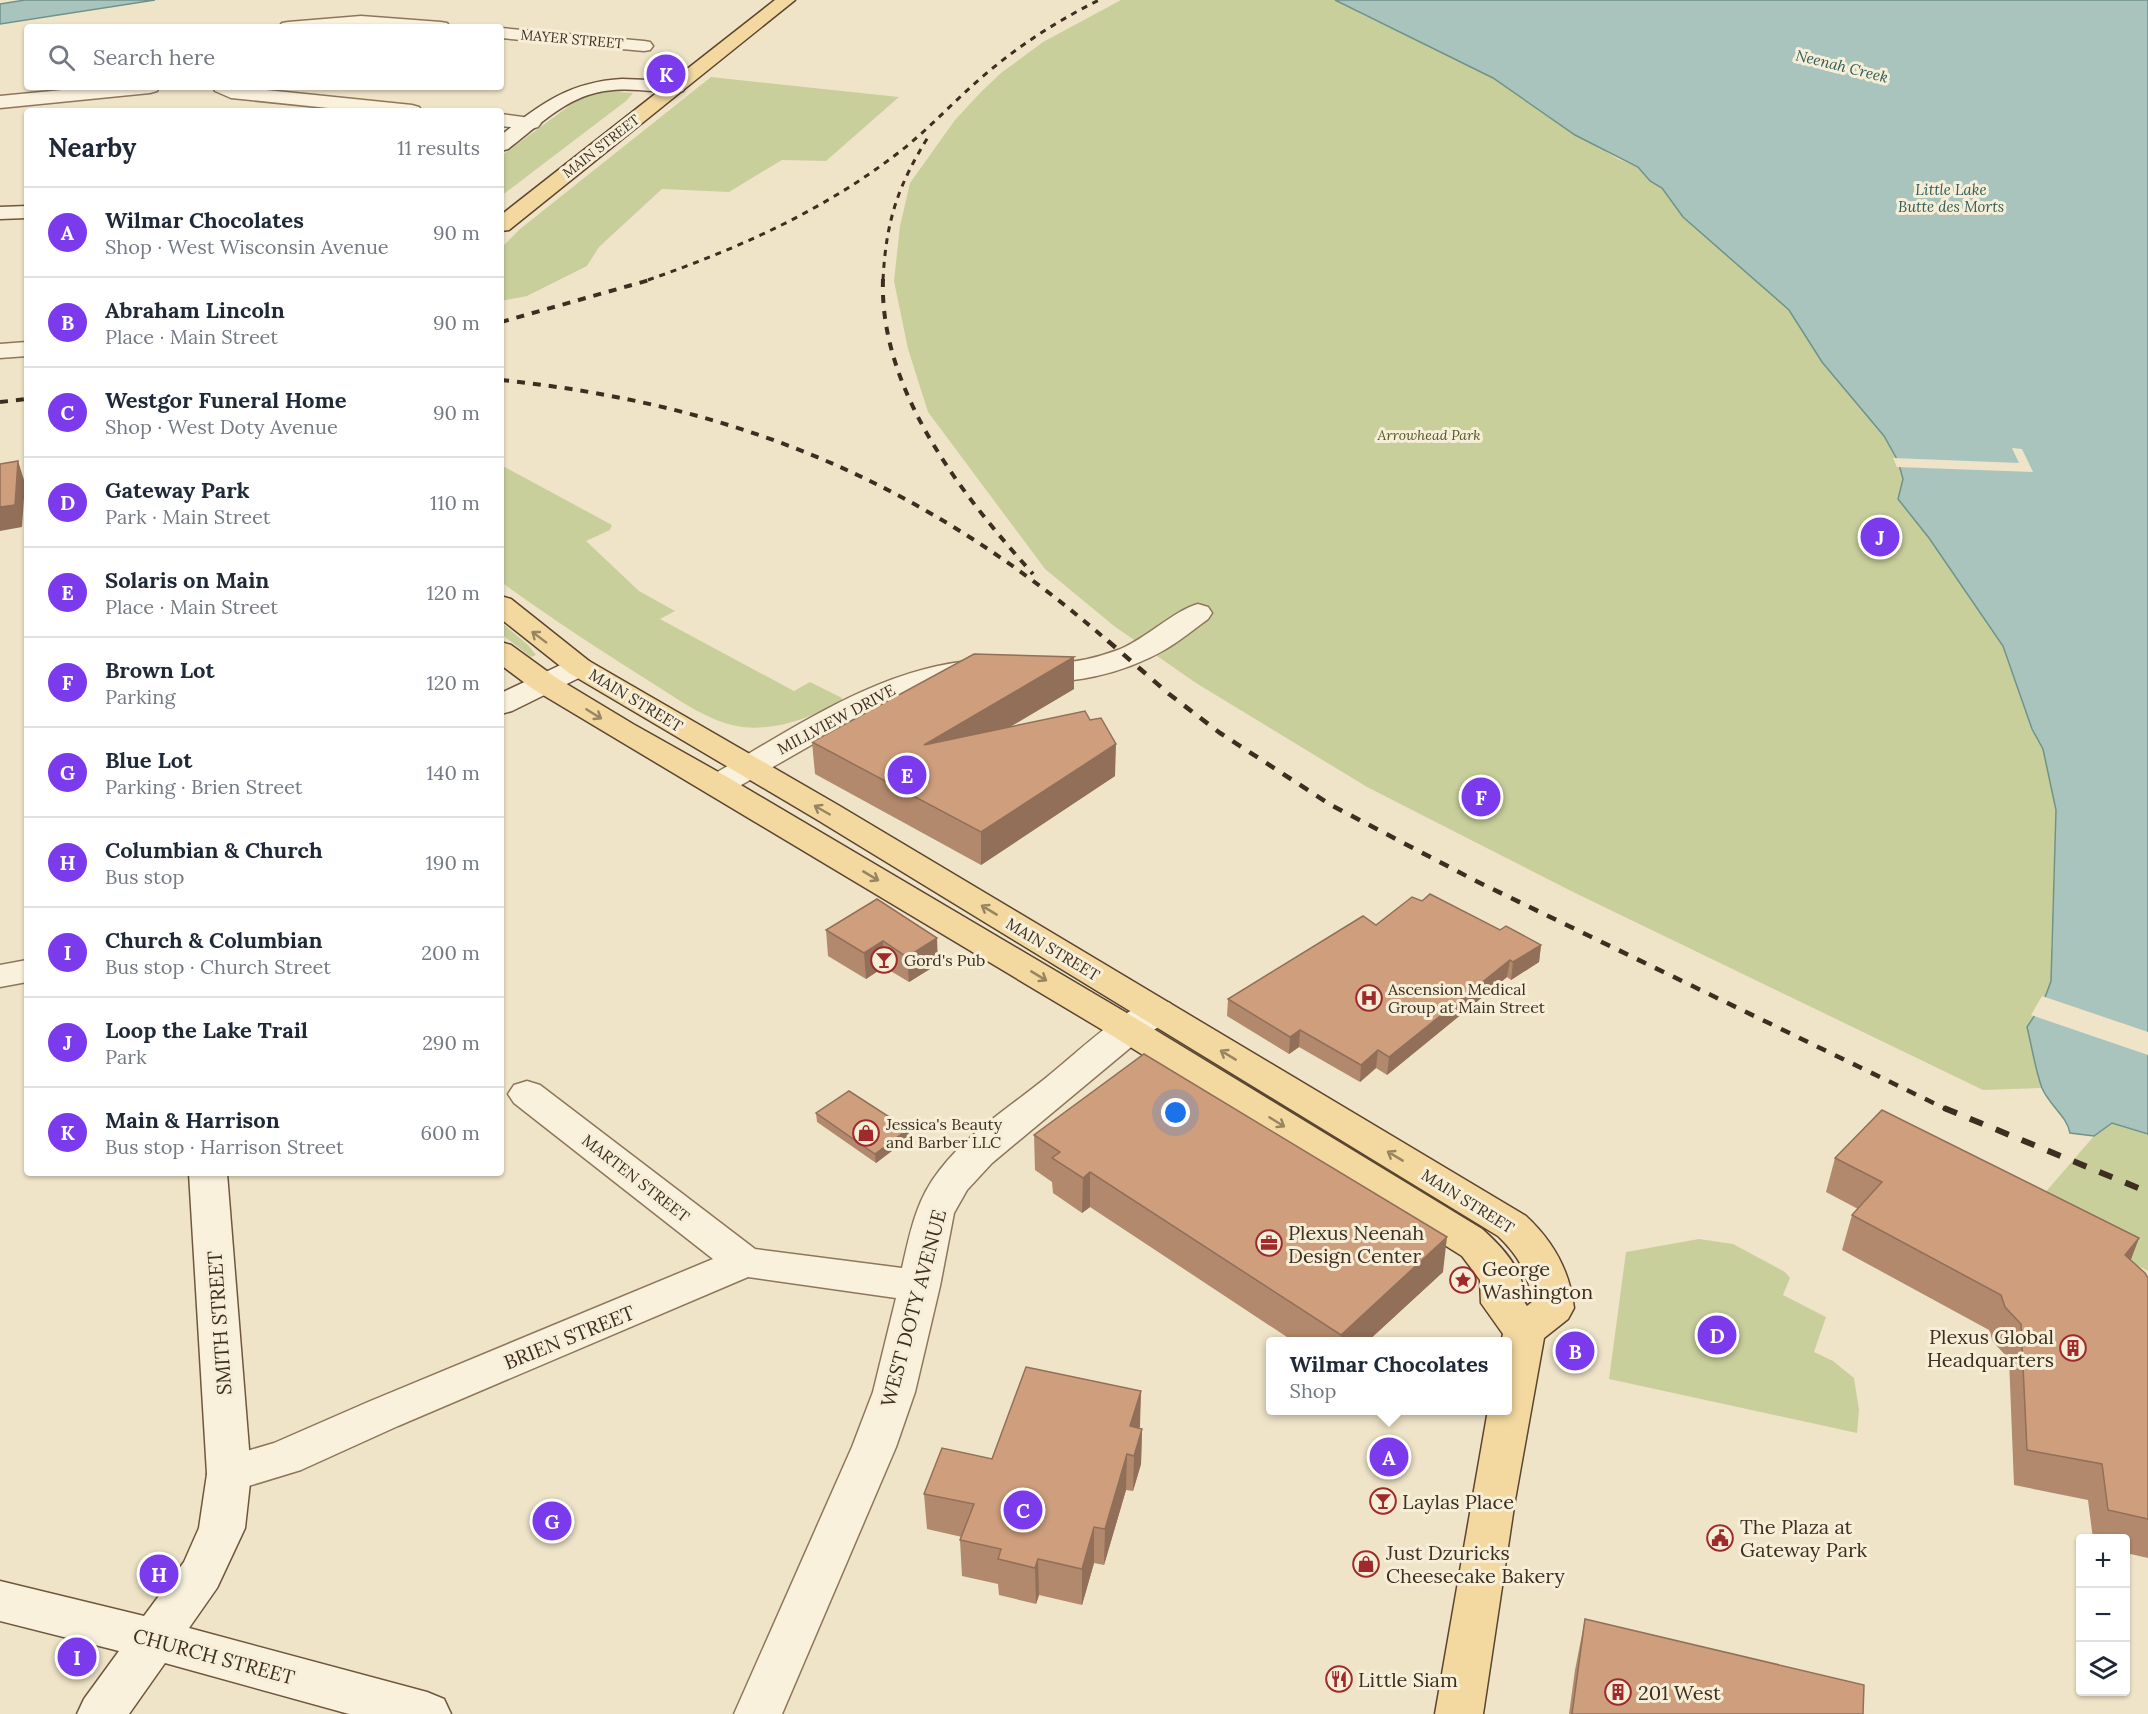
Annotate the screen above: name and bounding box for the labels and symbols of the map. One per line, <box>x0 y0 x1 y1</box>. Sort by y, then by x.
street label: MAYER STREET <box>520 26 624 52</box>
water label: Neenah Creek <box>1794 45 1890 87</box>
pin: K <box>646 52 686 97</box>
street label: MAIN STREET <box>559 110 643 182</box>
water label: Little Lake Butte des Morts <box>1898 180 2004 216</box>
park label: Arrowhead Park <box>1377 426 1481 444</box>
pin: J <box>1860 514 1900 560</box>
one-way arrow <box>532 631 548 643</box>
street label: MAIN STREET <box>585 664 687 736</box>
street label: MILLVIEW DRIVE <box>774 679 898 759</box>
one-way arrow <box>585 709 602 721</box>
pin: E <box>888 752 926 798</box>
pin: F <box>1462 774 1500 820</box>
one-way arrow <box>814 803 831 815</box>
one-way arrow <box>862 870 879 882</box>
one-way arrow <box>981 904 998 916</box>
street label: MAIN STREET <box>1002 913 1104 985</box>
bar icon: Gord's Pub <box>869 945 899 975</box>
place label: Gord's Pub <box>904 950 985 970</box>
one-way arrow <box>1030 970 1047 982</box>
place label: Ascension Medical Group at Main Street <box>1387 979 1546 1017</box>
hospital icon: Ascension Medical Group at Main Street <box>1354 983 1384 1013</box>
one-way arrow <box>1220 1048 1237 1060</box>
your location <box>1161 1098 1190 1127</box>
place label: Jessica's Beauty and Barber LLC <box>885 1114 1003 1152</box>
one-way arrow <box>1268 1115 1285 1128</box>
shop icon: Jessica's Beauty and Barber LLC <box>851 1118 881 1148</box>
street label: MARTEN STREET <box>578 1130 694 1226</box>
one-way arrow <box>1387 1150 1404 1162</box>
street label: MAIN STREET <box>1418 1164 1518 1238</box>
street label: WEST DOTY AVENUE <box>875 1207 951 1409</box>
place label: Plexus Neenah Design Center <box>1288 1220 1424 1268</box>
office icon: Plexus Neenah Design Center <box>1254 1228 1284 1258</box>
street label: SMITH STREET <box>201 1250 237 1396</box>
place label: George Washington <box>1482 1256 1593 1304</box>
place icon: George Washington <box>1448 1265 1478 1295</box>
street label: BRIEN STREET <box>500 1299 638 1375</box>
pin: D <box>1698 1312 1736 1358</box>
place label: Plexus Global Headquarters <box>1927 1324 2054 1372</box>
pin: B <box>1556 1328 1594 1374</box>
building icon: Plexus Global Headquarters <box>2058 1333 2088 1363</box>
pin: A <box>1370 1434 1408 1480</box>
bar icon: Laylas Place <box>1368 1486 1398 1516</box>
pin: C <box>1004 1488 1042 1532</box>
place label: Laylas Place <box>1402 1489 1514 1514</box>
pin: G <box>532 1498 572 1544</box>
place label: The Plaza at Gateway Park <box>1740 1514 1868 1562</box>
public building icon: The Plaza at Gateway Park <box>1705 1523 1735 1553</box>
place label: Just Dzuricks Cheesecake Bakery <box>1385 1540 1565 1588</box>
shop icon: Just Dzuricks Cheesecake Bakery <box>1351 1549 1381 1579</box>
pin: H <box>140 1552 178 1596</box>
street label: CHURCH STREET <box>130 1622 298 1690</box>
pin: I <box>58 1634 97 1680</box>
restaurant icon: Little Siam <box>1324 1664 1354 1694</box>
place label: Little Siam <box>1358 1667 1458 1692</box>
building icon: 201 West <box>1603 1677 1633 1707</box>
place label: 201 West <box>1638 1680 1721 1705</box>

